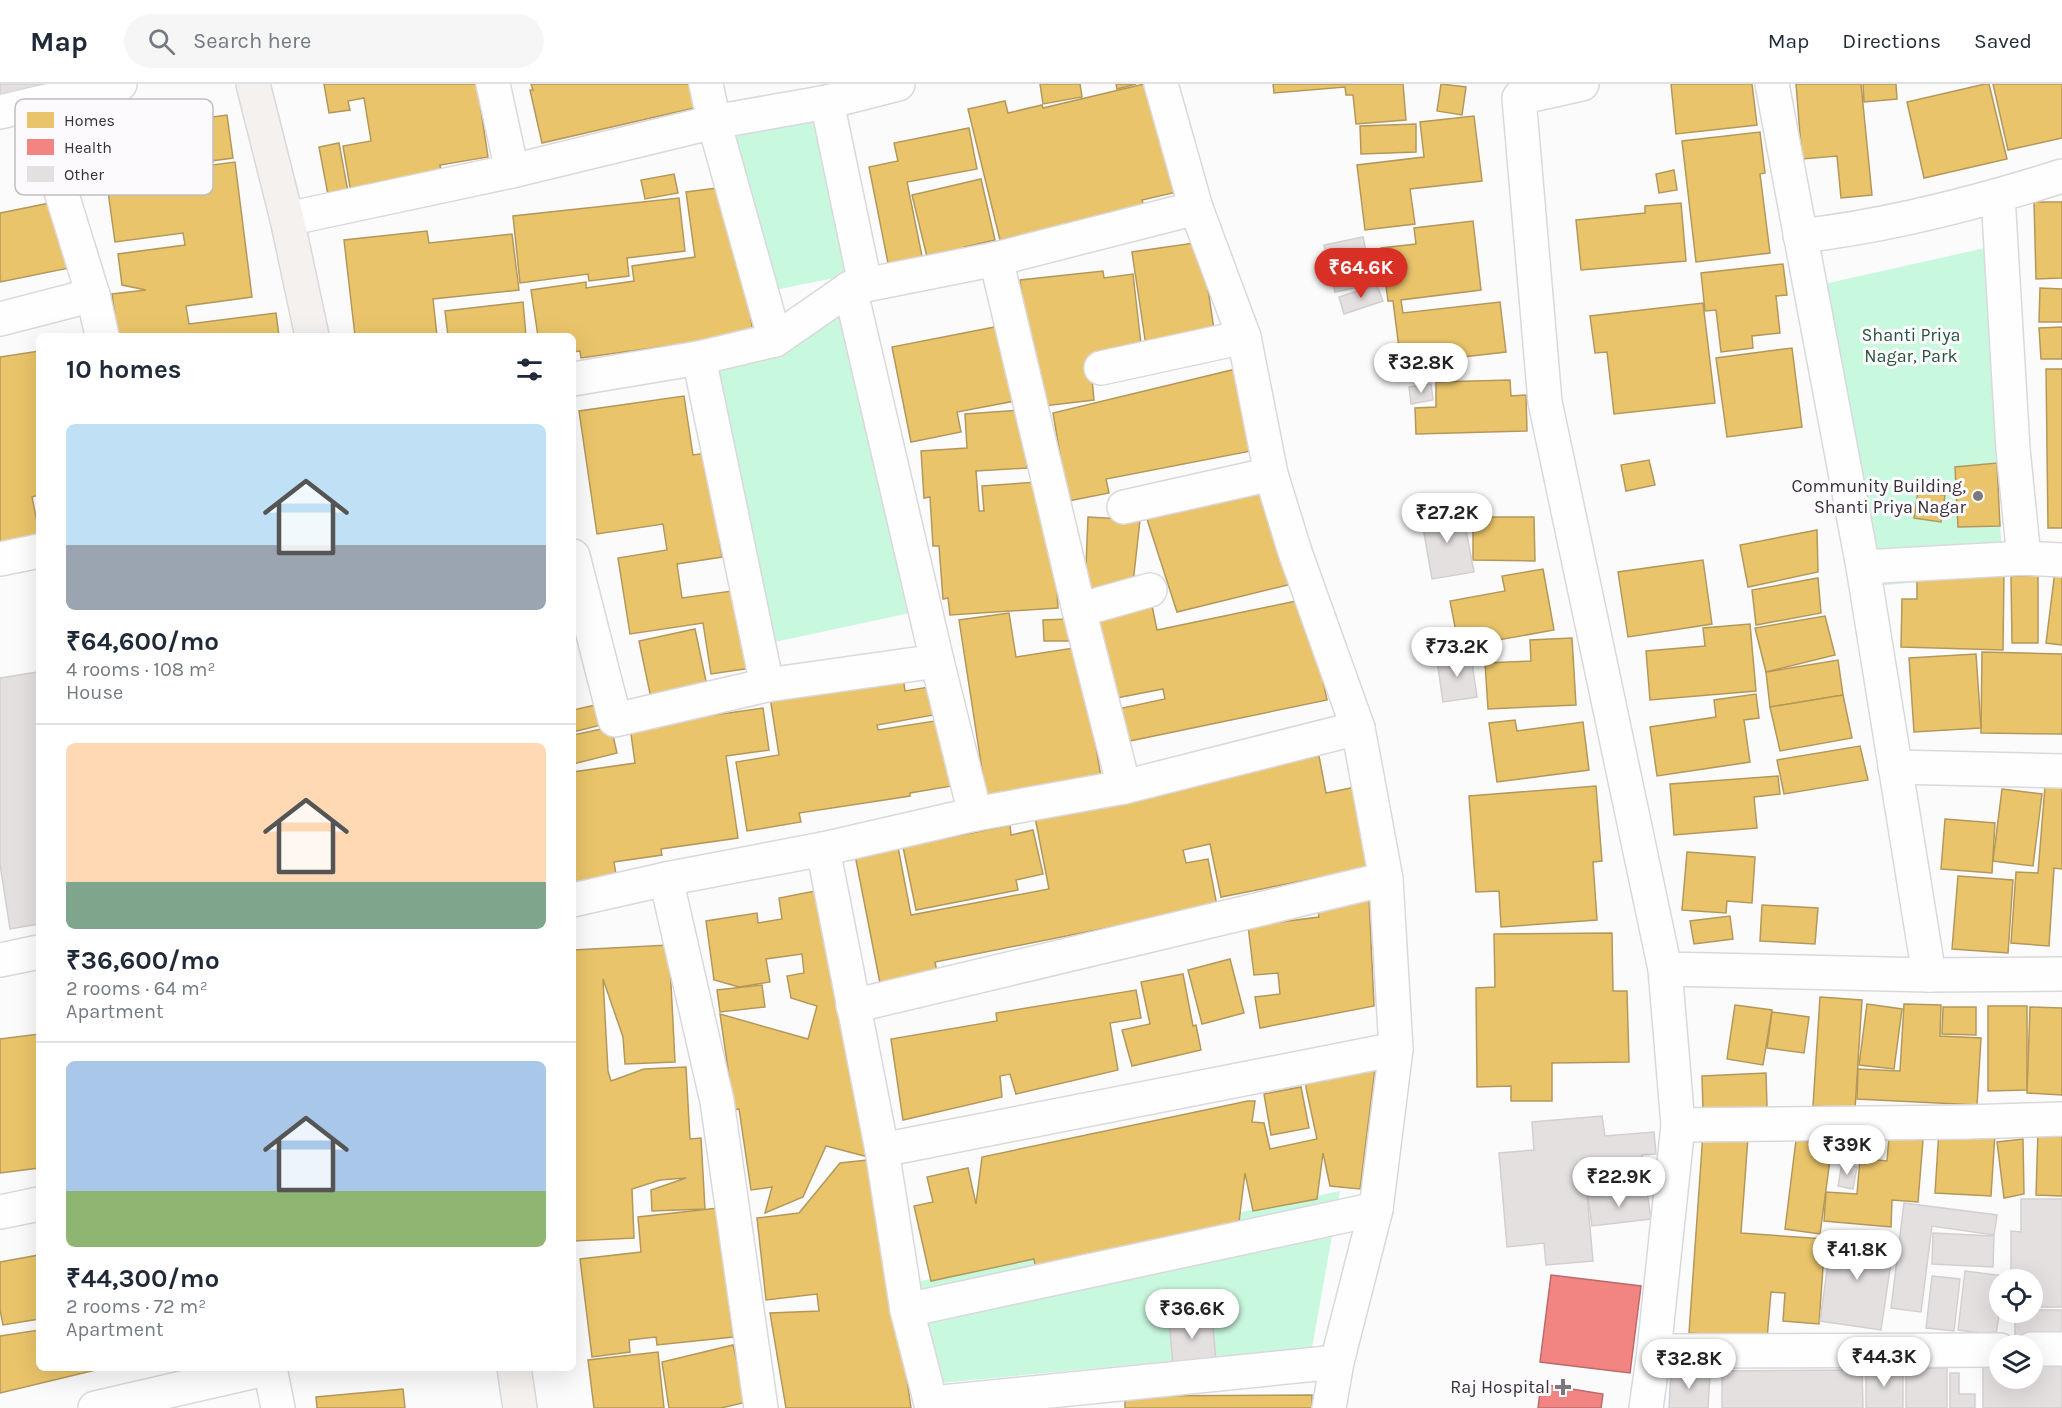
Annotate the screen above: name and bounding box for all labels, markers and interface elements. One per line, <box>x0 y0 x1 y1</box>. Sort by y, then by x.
search box <box>124 14 544 68</box>
text: Map <box>30 25 88 58</box>
icon: search <box>145 25 178 58</box>
text: Search here <box>193 28 311 54</box>
text: Map <box>1768 29 1809 53</box>
text: Directions <box>1842 29 1941 53</box>
text: Saved <box>1974 29 2032 53</box>
legend <box>15 99 213 195</box>
text: Homes <box>64 111 115 130</box>
text: Health <box>64 138 112 157</box>
text: Other <box>64 165 104 184</box>
pin: ₹64.6K <box>1312 248 1410 299</box>
text: ₹64.6K <box>1329 256 1394 279</box>
park label: Shanti Priya Nagar, Park <box>1861 324 1961 367</box>
pin: ₹32.8K <box>1372 343 1470 394</box>
text: ₹32.8K <box>1388 351 1454 374</box>
icon: filters <box>513 353 546 386</box>
text: 10 homes <box>66 354 181 385</box>
icon: home <box>252 463 360 571</box>
place label: Community Building, Shanti Priya Nagar <box>1792 475 1966 518</box>
marker: Community Building, Shanti Priya Nagar <box>1971 489 1985 503</box>
pin: ₹27.2K <box>1398 493 1496 544</box>
text: ₹27.2K <box>1416 501 1478 524</box>
text: ₹64,600/mo <box>66 626 219 657</box>
pin: ₹73.2K <box>1408 627 1506 678</box>
text: ₹73.2K <box>1425 635 1489 658</box>
text: 4 rooms · 108 m² <box>66 658 216 681</box>
text: House <box>66 681 123 704</box>
icon: home <box>252 782 360 890</box>
text: ₹36,600/mo <box>66 945 220 976</box>
text: 2 rooms · 64 m² <box>66 977 208 1000</box>
text: Apartment <box>66 1000 164 1023</box>
icon: home <box>252 1100 360 1208</box>
pin: ₹39K <box>1811 1125 1883 1176</box>
text: ₹39K <box>1822 1133 1872 1156</box>
pin: ₹22.9K <box>1570 1157 1668 1208</box>
text: ₹22.9K <box>1586 1165 1652 1188</box>
pin: ₹41.8K <box>1808 1230 1906 1281</box>
text: ₹41.8K <box>1827 1238 1887 1261</box>
text: ₹44,300/mo <box>66 1263 219 1294</box>
map controls <box>1989 1269 2043 1389</box>
button: locate <box>1989 1269 2043 1323</box>
pin: ₹36.6K <box>1143 1289 1241 1340</box>
text: 2 rooms · 72 m² <box>66 1295 206 1318</box>
text: ₹36.6K <box>1159 1297 1225 1320</box>
text: Apartment <box>66 1318 164 1341</box>
button: layers <box>1989 1335 2043 1389</box>
pin: ₹44.3K <box>1835 1337 1933 1388</box>
pin: ₹32.8K <box>1640 1339 1738 1390</box>
text: ₹44.3K <box>1851 1345 1917 1368</box>
text: ₹32.8K <box>1656 1347 1722 1370</box>
place label: Raj Hospital <box>1450 1376 1550 1398</box>
marker: Raj Hospital <box>1554 1378 1572 1396</box>

